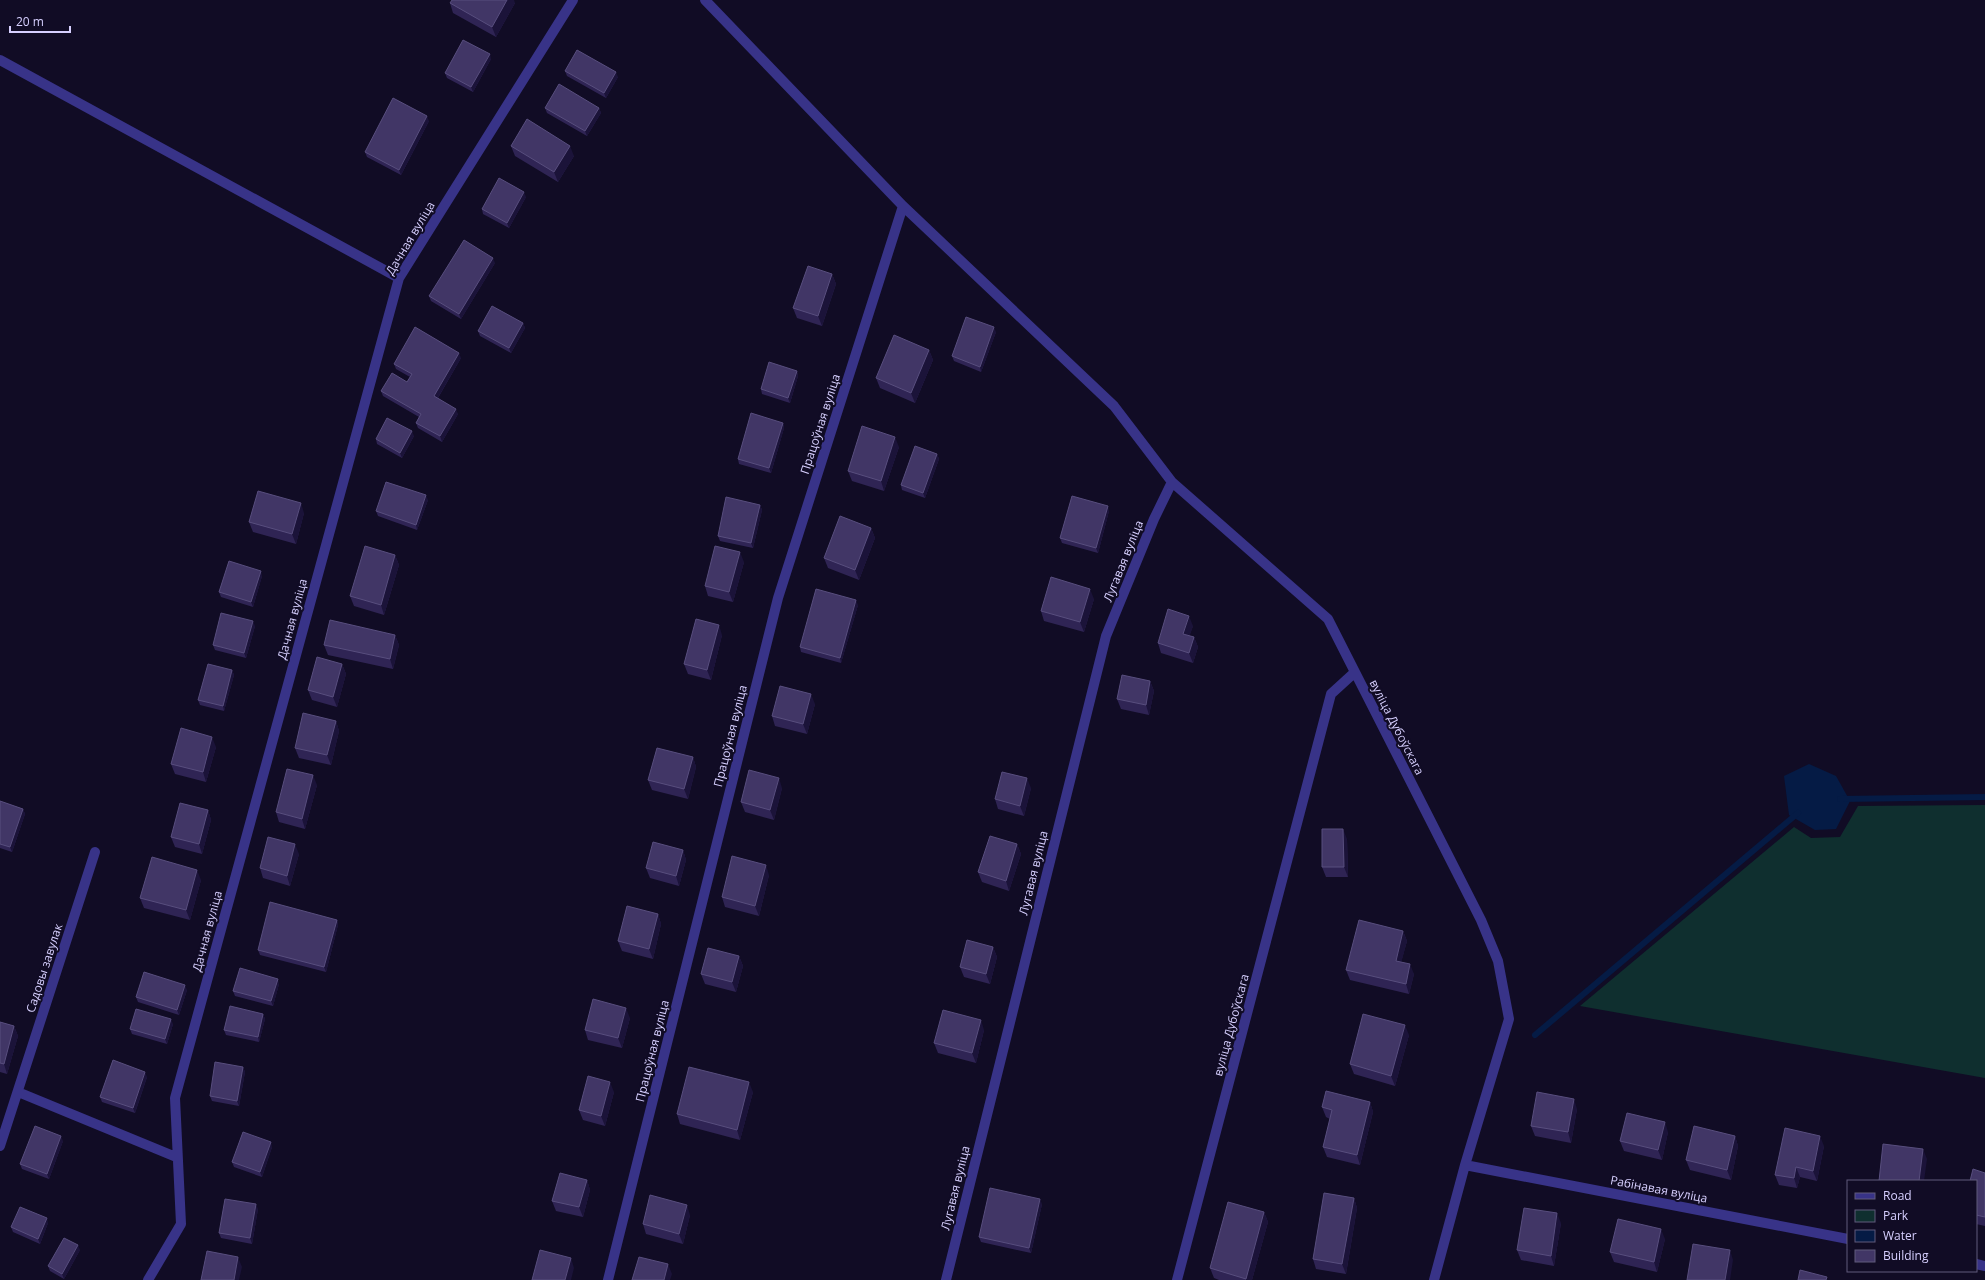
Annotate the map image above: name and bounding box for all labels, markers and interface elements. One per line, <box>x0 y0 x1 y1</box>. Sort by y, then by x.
scale bar <box>10 8 70 34</box>
text: 20 m <box>16 13 44 30</box>
street label: Дачная вуліца <box>381 198 439 278</box>
street label: Працоўная вуліца <box>796 372 844 476</box>
street label: Лугавая вуліца <box>1099 518 1147 604</box>
street label: Дачная вуліца <box>273 577 311 661</box>
street label: вуліца Дубоўскага <box>1366 676 1428 778</box>
street label: Працоўная вуліца <box>709 683 751 789</box>
street label: Лугавая вуліца <box>1014 829 1052 917</box>
street label: Дачная вуліца <box>188 889 226 973</box>
street label: Садовы завулак <box>22 921 67 1015</box>
street label: вуліца Дубоўскага <box>1209 972 1253 1078</box>
street label: Працоўная вуліца <box>631 998 673 1104</box>
street label: Лугавая вуліца <box>936 1144 974 1232</box>
street label: Рабінавая вуліца <box>1609 1171 1709 1207</box>
legend <box>1847 1180 1977 1272</box>
text: Road <box>1883 1187 1912 1204</box>
text: Park <box>1883 1207 1909 1224</box>
text: Water <box>1883 1227 1917 1244</box>
text: Building <box>1883 1247 1929 1264</box>

